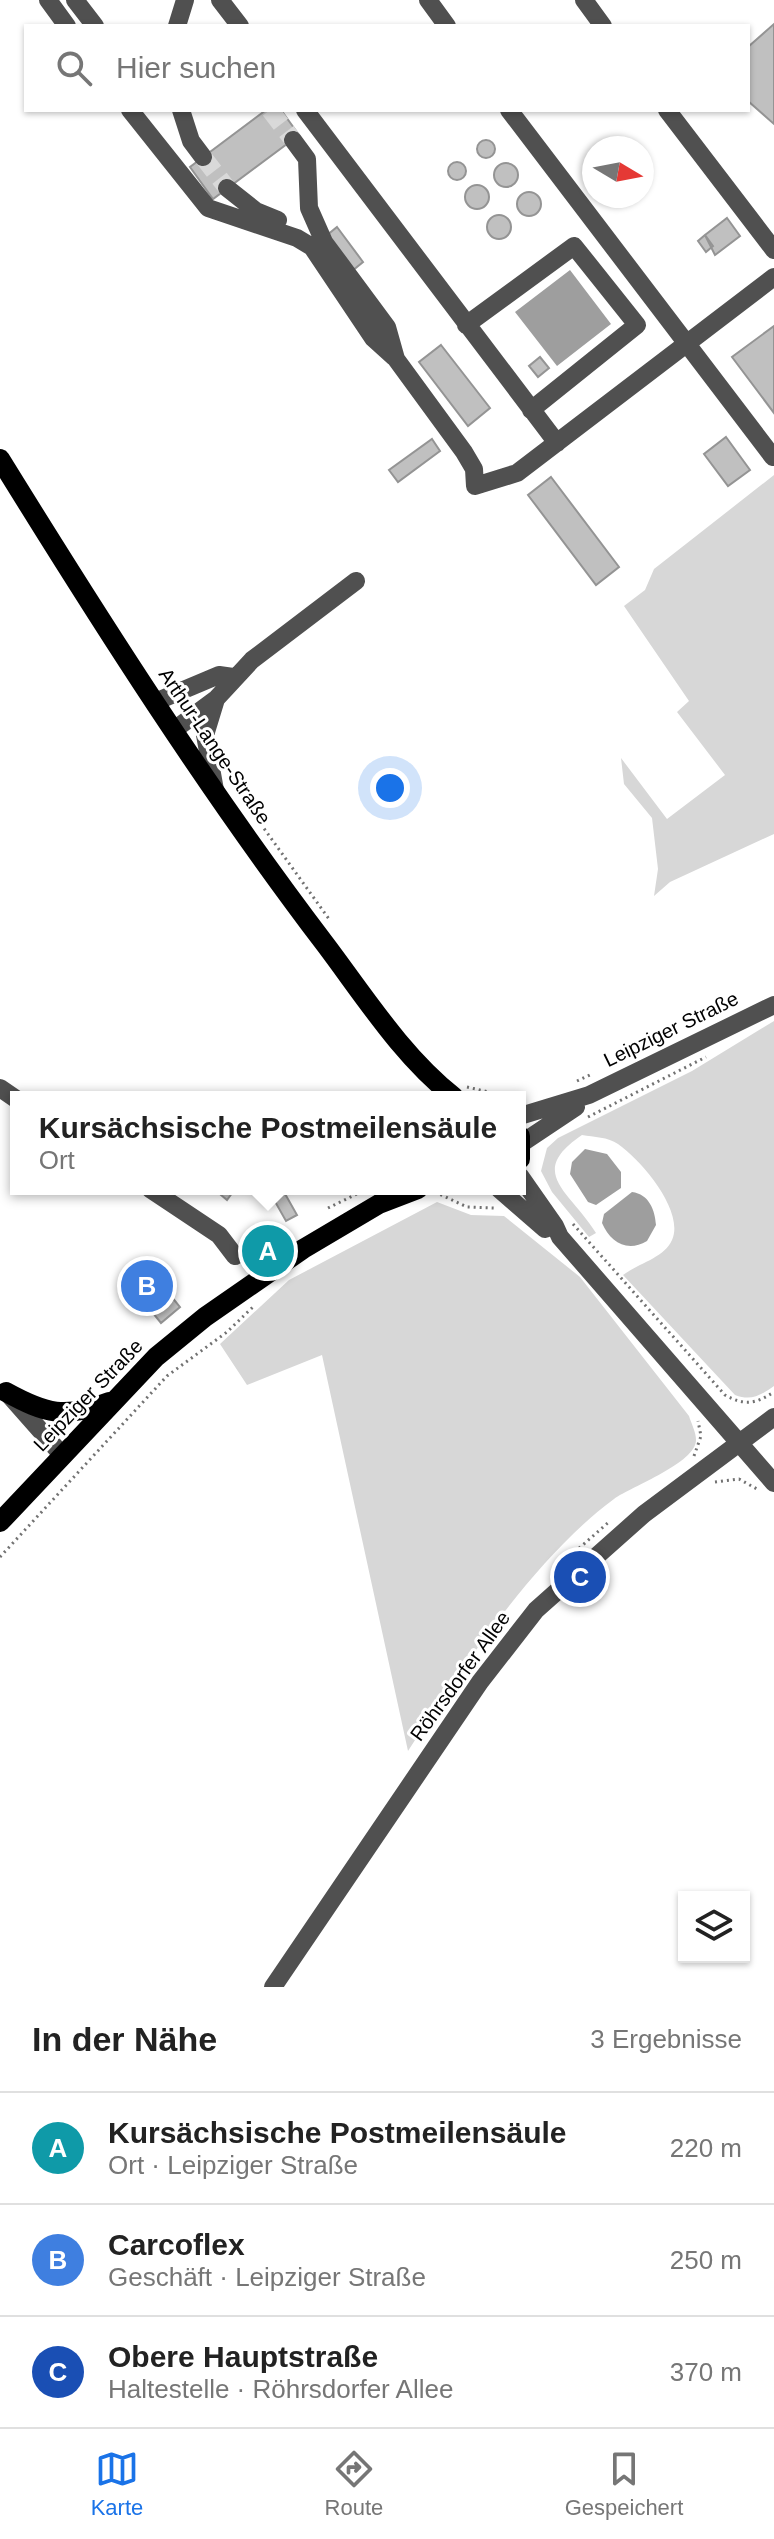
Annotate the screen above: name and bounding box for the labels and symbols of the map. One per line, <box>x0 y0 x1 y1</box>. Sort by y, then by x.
north arrow <box>582 136 654 208</box>
street label: Arthur-Lange-Straße <box>155 664 275 828</box>
your location <box>370 768 410 808</box>
street label: Leipziger Straße <box>600 987 742 1071</box>
pin: A <box>242 1221 294 1281</box>
pin: B <box>121 1256 173 1316</box>
street label: Leipziger Straße <box>29 1335 147 1455</box>
pin: C <box>554 1547 606 1607</box>
street label: Röhrsdorfer Allee <box>406 1607 514 1745</box>

